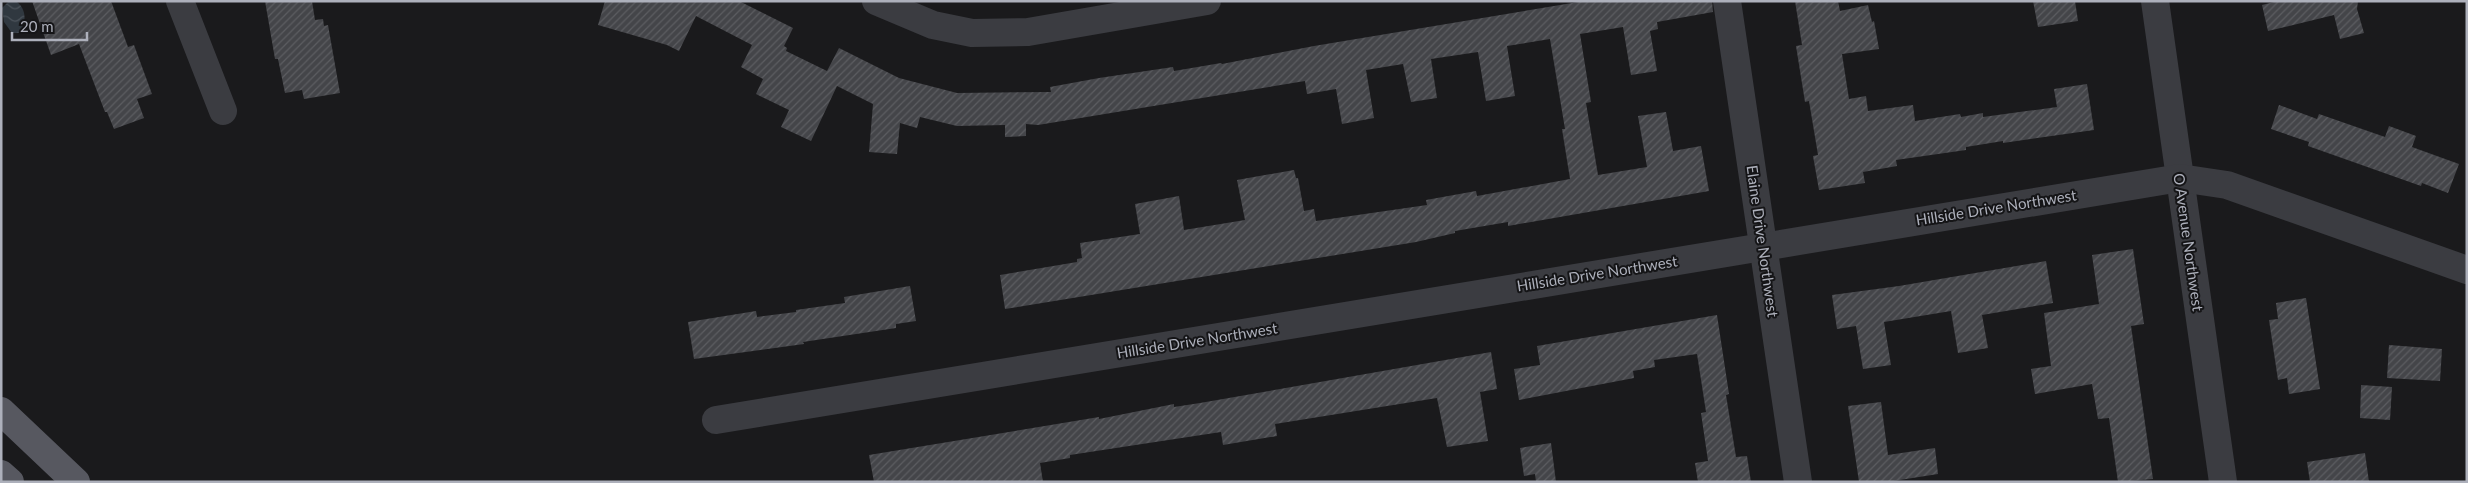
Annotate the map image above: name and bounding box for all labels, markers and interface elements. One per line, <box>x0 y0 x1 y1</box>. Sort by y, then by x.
scale bar <box>12 10 88 42</box>
text: 20 m <box>20 17 54 35</box>
street label: Elaine Drive Northwest <box>1743 164 1783 319</box>
street label: O Avenue Northwest <box>2170 172 2208 313</box>
street label: Hillside Drive Northwest <box>1914 185 2078 229</box>
street label: Hillside Drive Northwest <box>1515 251 1679 295</box>
street label: Hillside Drive Northwest <box>1115 318 1279 362</box>

